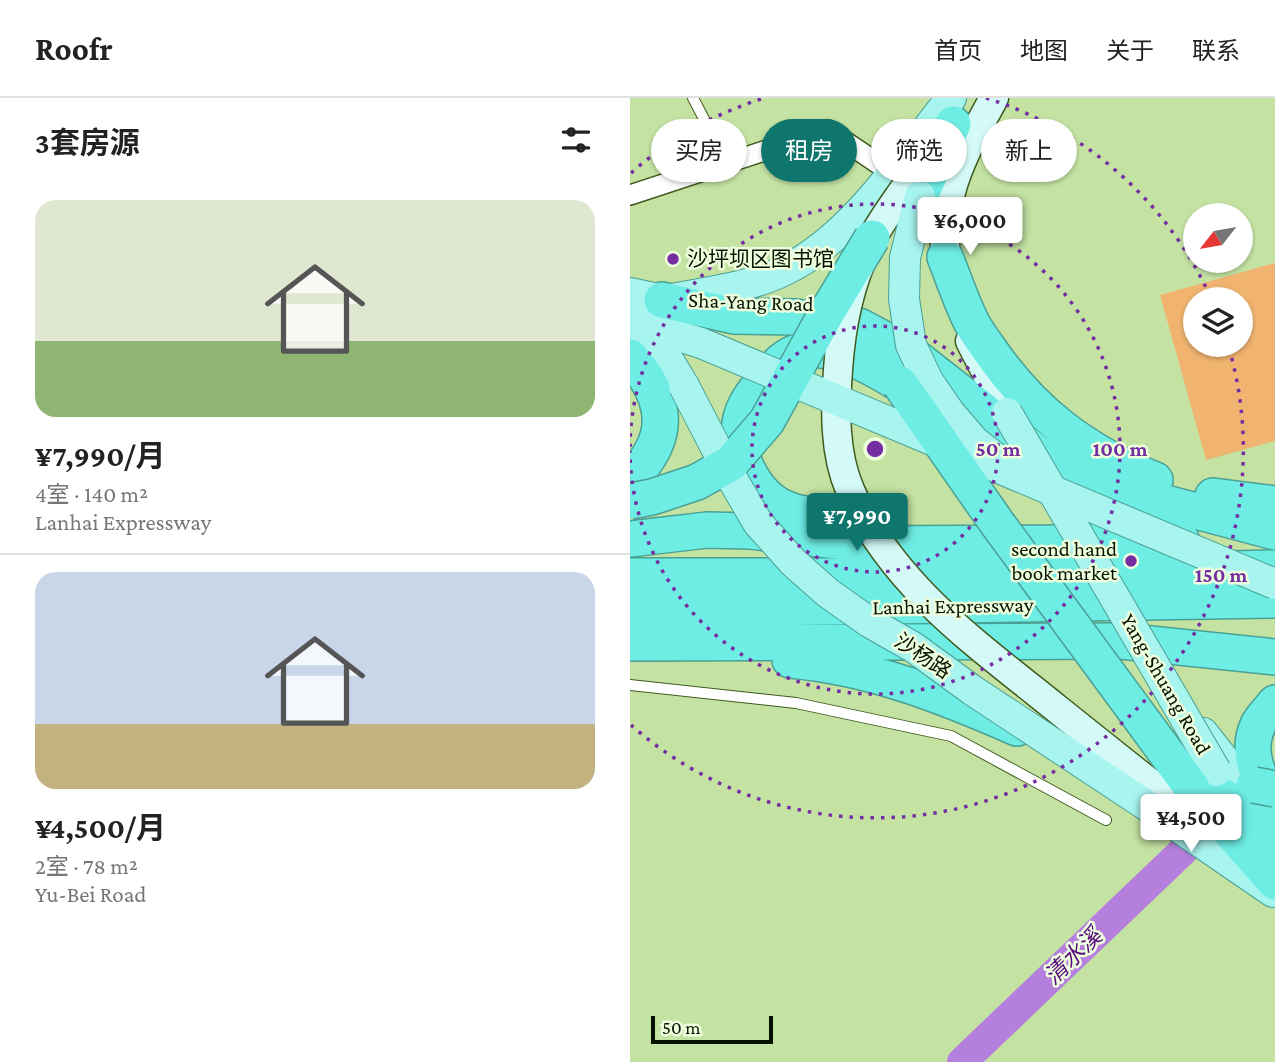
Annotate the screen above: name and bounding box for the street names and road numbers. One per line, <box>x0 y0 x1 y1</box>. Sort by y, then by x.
street label: Sha-Yang Road <box>688 288 814 316</box>
street label: Lanhai Expressway <box>872 593 1034 619</box>
street label: Yang-Shuang Road <box>1116 609 1216 759</box>
street label: 沙杨路 <box>890 628 956 684</box>

